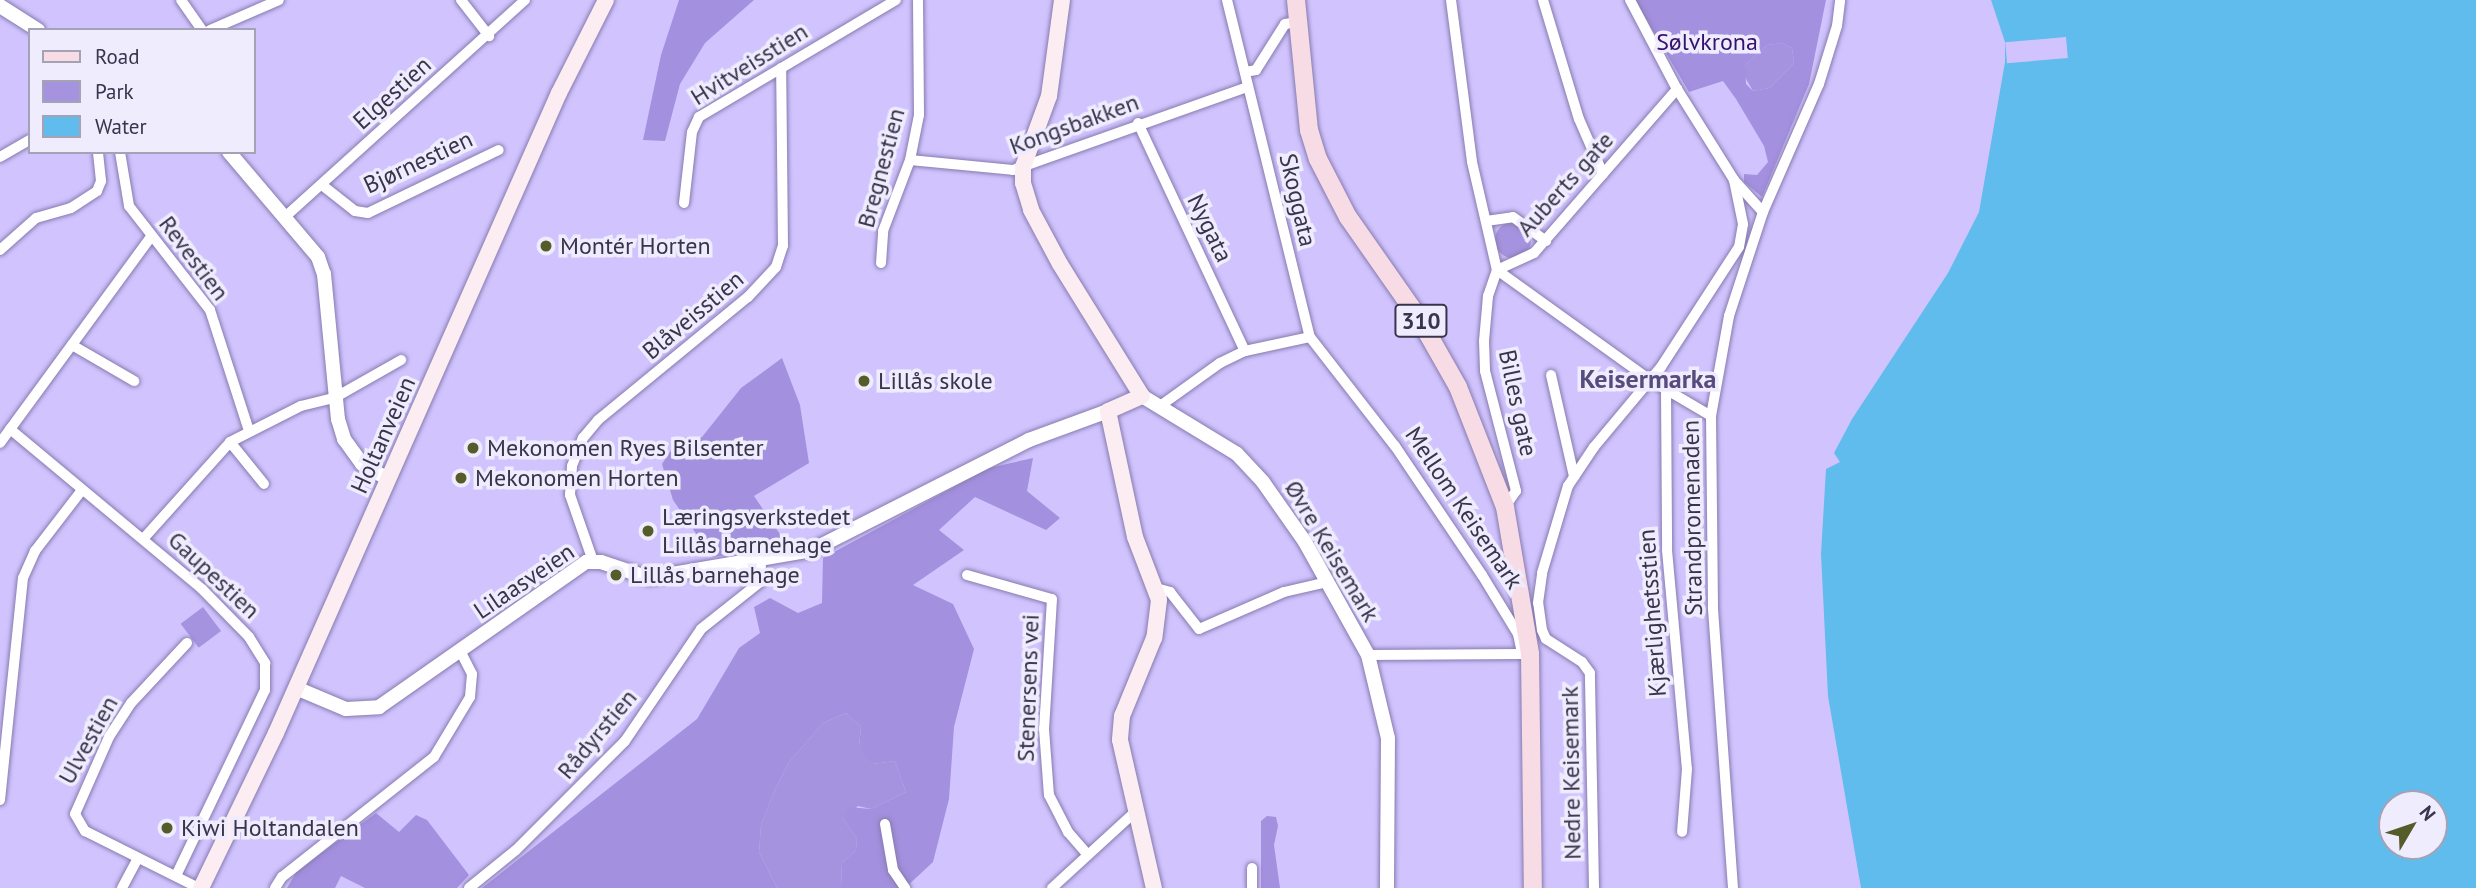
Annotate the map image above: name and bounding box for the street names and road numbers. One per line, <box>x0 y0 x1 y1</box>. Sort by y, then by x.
street label: Hvitveisstien <box>685 17 813 111</box>
street label: Elgestien <box>347 51 437 135</box>
street label: Kongsbakken <box>1005 87 1143 161</box>
street label: Bregnestien <box>851 105 911 231</box>
street label: Bjørnestien <box>359 124 477 200</box>
street label: Auberts gate <box>1511 126 1619 242</box>
street label: Skoggata <box>1273 151 1323 249</box>
street label: Nygata <box>1181 189 1239 267</box>
street label: Revestien <box>153 210 235 306</box>
street label: Blåveisstien <box>637 264 749 366</box>
road number: 310 <box>1393 302 1449 340</box>
street label: Billes gate <box>1493 347 1543 459</box>
street label: Holtanveien <box>345 372 421 498</box>
street label: Strandpromenaden <box>1676 420 1708 616</box>
street label: Mellom Keisemark <box>1399 421 1529 595</box>
street label: Øvre Keisemark <box>1279 475 1385 627</box>
street label: Gaupestien <box>162 525 266 625</box>
street label: Kjærlighetsstien <box>1632 528 1672 698</box>
street label: Lilaasveien <box>468 537 580 625</box>
street label: Stenersens vei <box>1011 613 1045 763</box>
street label: Rådyrstien <box>551 683 643 785</box>
street label: Nedre Keisemark <box>1555 686 1587 860</box>
street label: Ulvestien <box>52 691 124 789</box>

